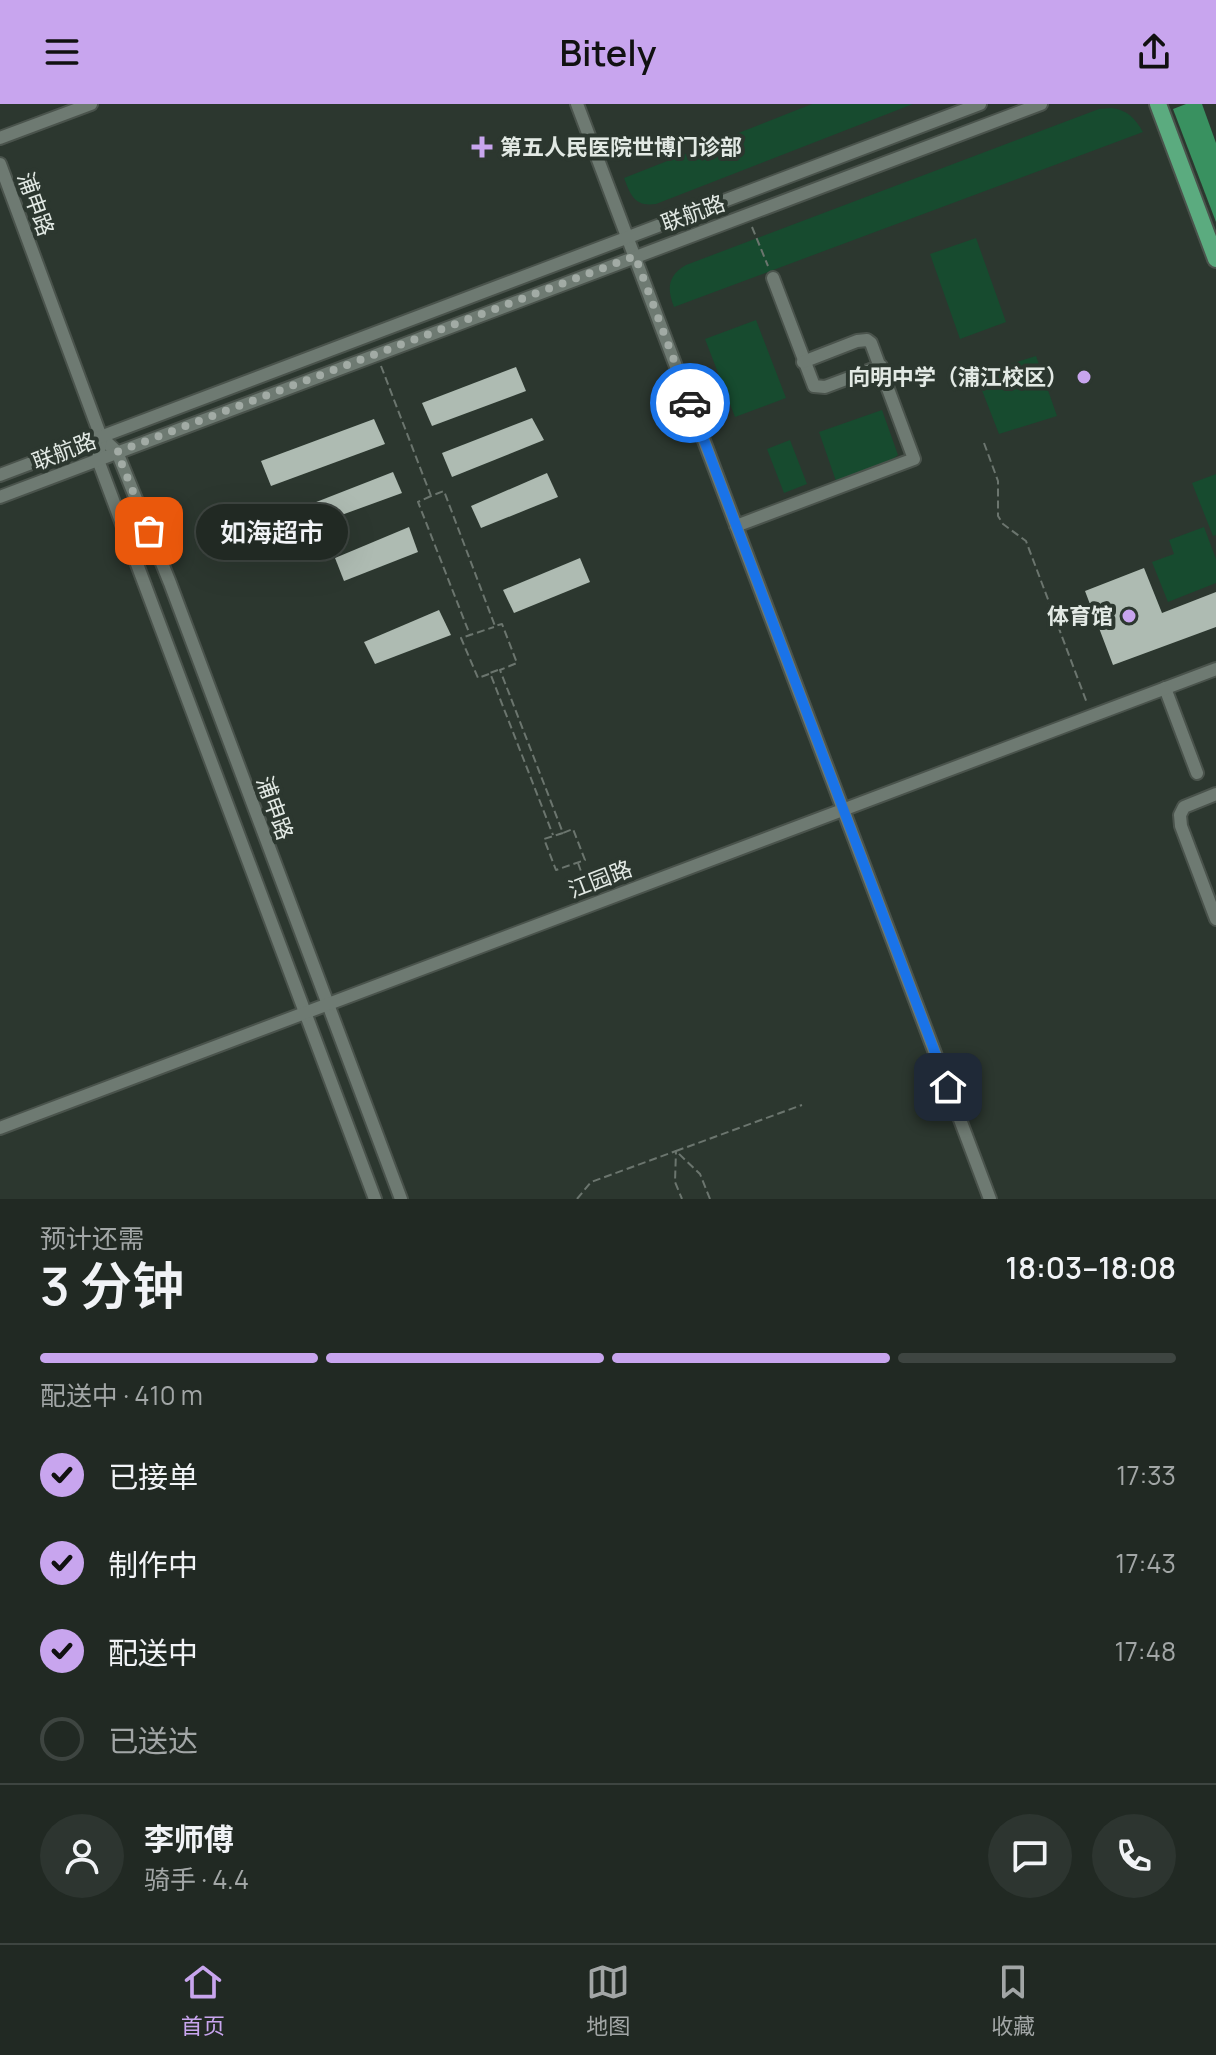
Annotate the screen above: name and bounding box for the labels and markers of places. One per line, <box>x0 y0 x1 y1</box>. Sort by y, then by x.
place label: 第五人民医院世博门诊部 <box>500 132 742 162</box>
marker: 第五人民医院世博门诊部 <box>471 136 493 158</box>
place label: 向明中学（浦江校区） <box>848 362 1068 392</box>
marker: 向明中学（浦江校区） <box>1075 368 1093 386</box>
pin <box>115 497 183 565</box>
callout: 如海超市 <box>197 503 349 559</box>
place label: 体育馆 <box>1047 601 1113 631</box>
marker: 体育馆 <box>1120 607 1138 625</box>
pin <box>914 1053 982 1121</box>

